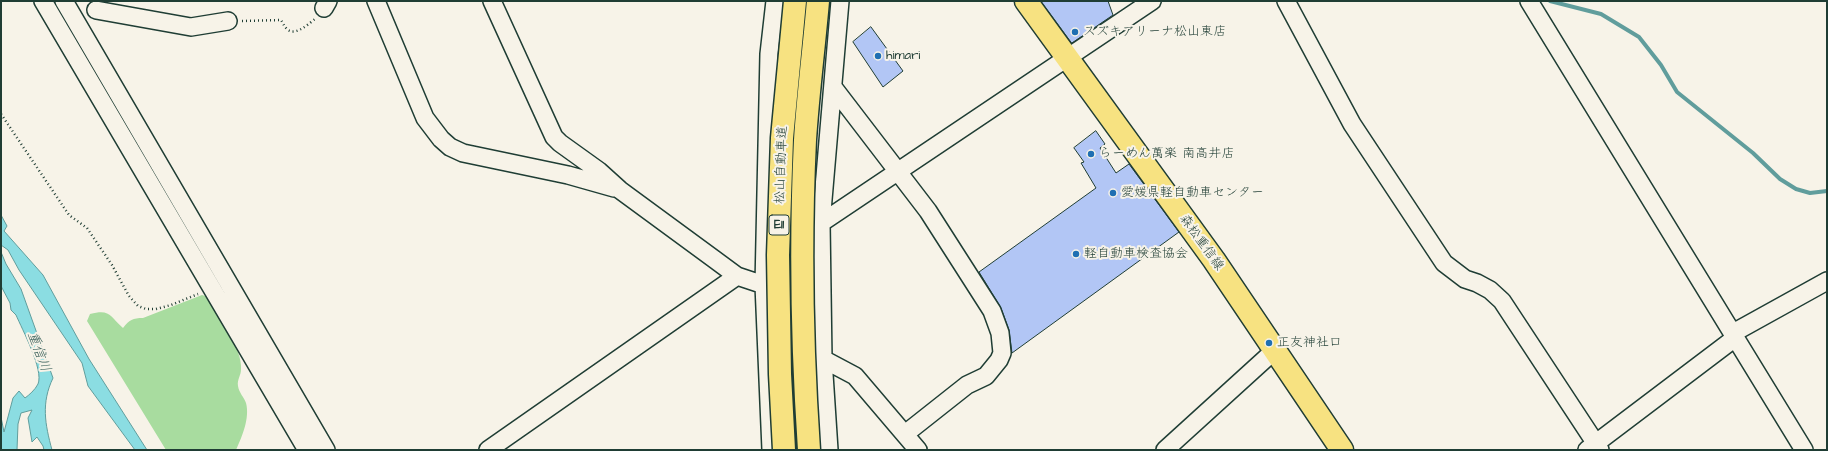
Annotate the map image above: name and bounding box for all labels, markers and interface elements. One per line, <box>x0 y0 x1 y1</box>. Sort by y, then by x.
place label: スズキアリーナ松山東店 <box>1083 24 1226 40</box>
marker: スズキアリーナ松山東店 <box>1070 27 1080 37</box>
place label: himari <box>886 48 920 64</box>
marker: himari <box>873 51 883 61</box>
street label: 松山自動車道 <box>773 126 791 204</box>
place label: らーめん萬楽 南高井店 <box>1099 146 1234 162</box>
marker: らーめん萬楽 南高井店 <box>1086 149 1096 159</box>
place label: 愛媛県軽自動車センター <box>1121 185 1264 201</box>
marker: 愛媛県軽自動車センター <box>1108 188 1118 198</box>
street label: 森松重信線 <box>1176 212 1226 274</box>
road number: E11 <box>769 215 789 235</box>
place label: 軽自動車検査協会 <box>1084 246 1188 262</box>
marker: 軽自動車検査協会 <box>1071 249 1081 259</box>
water label: 重信川 <box>23 329 53 375</box>
place label: 正友神社口 <box>1277 335 1342 351</box>
marker: 正友神社口 <box>1264 338 1274 348</box>

